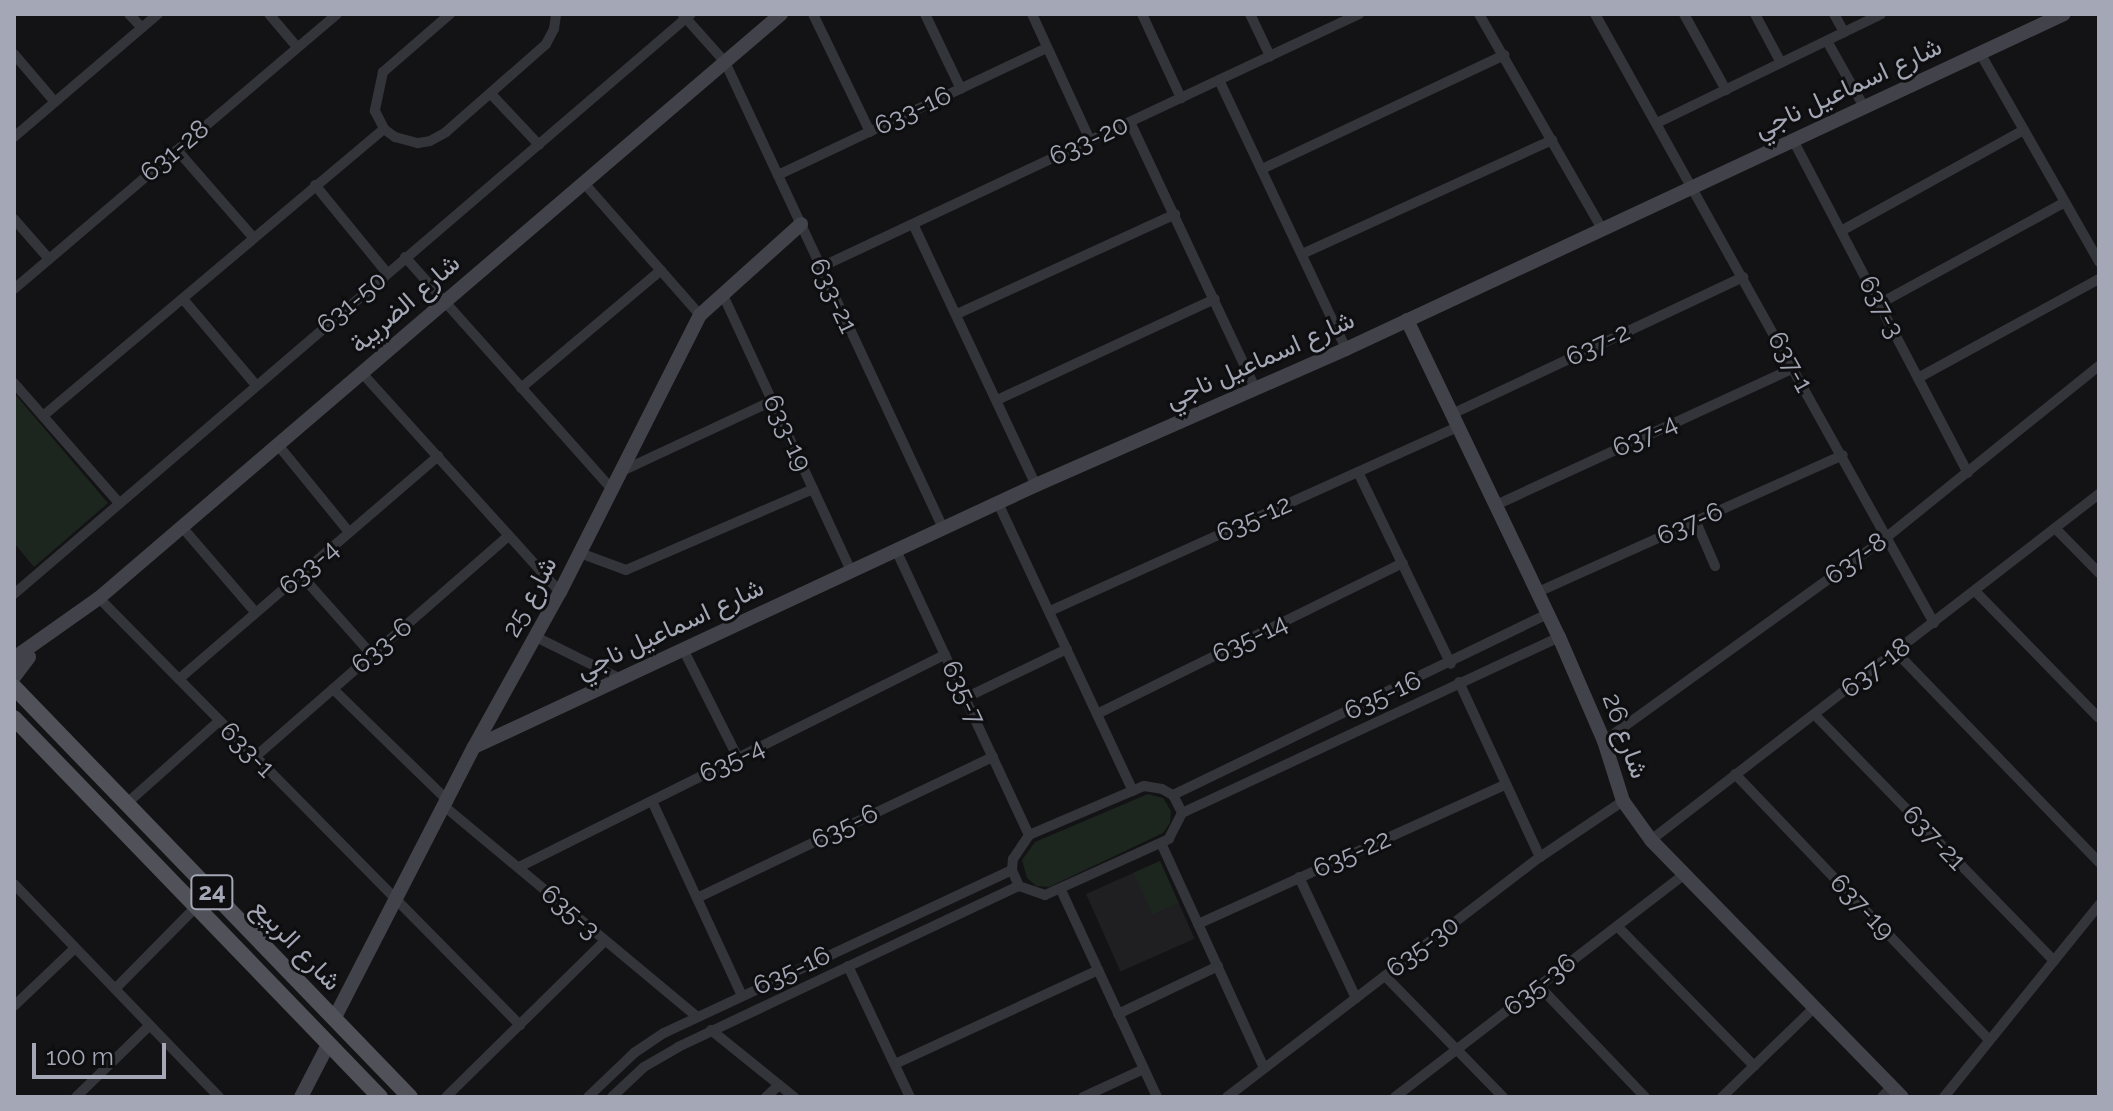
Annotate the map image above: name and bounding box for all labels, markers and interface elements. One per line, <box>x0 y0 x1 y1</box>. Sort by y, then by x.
street label: شارع اسماعيل ناجي <box>1749 31 1947 145</box>
street label: 633-16 <box>870 80 956 142</box>
street label: 633-20 <box>1044 109 1134 173</box>
street label: 631-28 <box>134 113 216 189</box>
street label: شارع الضريبة <box>344 248 466 360</box>
street label: 633-21 <box>802 254 864 338</box>
street label: 631-50 <box>311 265 393 341</box>
street label: 637-3 <box>1852 270 1910 344</box>
street label: شارع اسماعيل ناجي <box>1161 304 1359 416</box>
street label: 637-2 <box>1561 317 1635 373</box>
street label: 637-1 <box>1761 326 1819 398</box>
street label: 633-19 <box>756 390 818 476</box>
street label: 637-4 <box>1608 408 1682 464</box>
street label: 635-12 <box>1212 489 1296 549</box>
street label: 637-6 <box>1652 496 1728 552</box>
street label: 637-8 <box>1819 526 1893 592</box>
street label: 633-4 <box>273 534 345 602</box>
street label: شارع 25 <box>496 551 564 643</box>
street label: شارع اسماعيل ناجي <box>571 572 769 686</box>
street label: 635-14 <box>1207 607 1293 671</box>
street label: 633-6 <box>345 611 419 681</box>
street label: 637-18 <box>1835 631 1917 705</box>
street label: 635-7 <box>935 656 991 730</box>
street label: 635-16 <box>1340 665 1426 727</box>
street label: شارع 26 <box>1595 689 1655 783</box>
street label: 633-1 <box>213 716 281 784</box>
street label: 635-4 <box>694 732 770 790</box>
street label: 635-6 <box>807 798 883 856</box>
street label: 637-21 <box>1896 799 1972 877</box>
street label: 635-22 <box>1308 823 1396 885</box>
street label: 637-19 <box>1823 867 1901 947</box>
road number: 24 <box>190 872 234 912</box>
street label: 635-3 <box>534 878 606 946</box>
street label: شارع الربيع <box>244 892 348 998</box>
street label: 635-30 <box>1380 909 1466 985</box>
street label: 635-16 <box>749 940 835 1002</box>
street label: 635-36 <box>1498 947 1582 1023</box>
scale bar <box>36 1027 170 1077</box>
text: 100 m <box>46 1042 114 1071</box>

